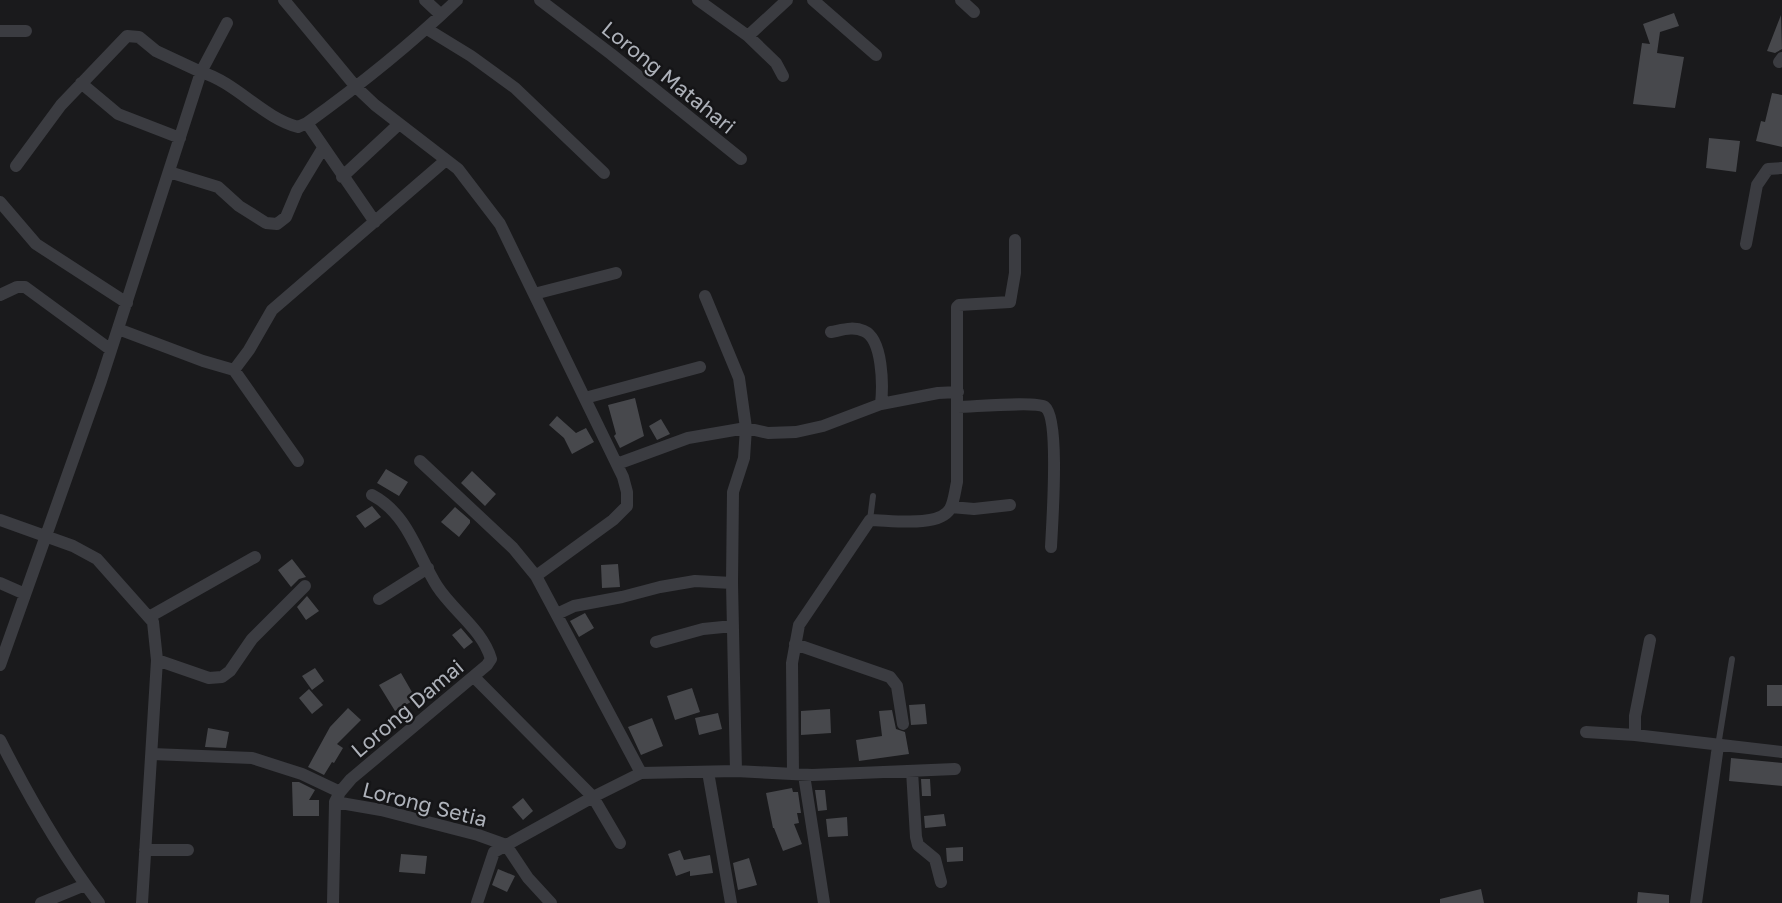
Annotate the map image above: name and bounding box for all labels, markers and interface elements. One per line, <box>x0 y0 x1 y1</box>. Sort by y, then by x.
street label: Lorong Matahari <box>597 15 741 139</box>
street label: Lorong Damai <box>346 653 468 763</box>
street label: Lorong Setia <box>360 776 490 832</box>

